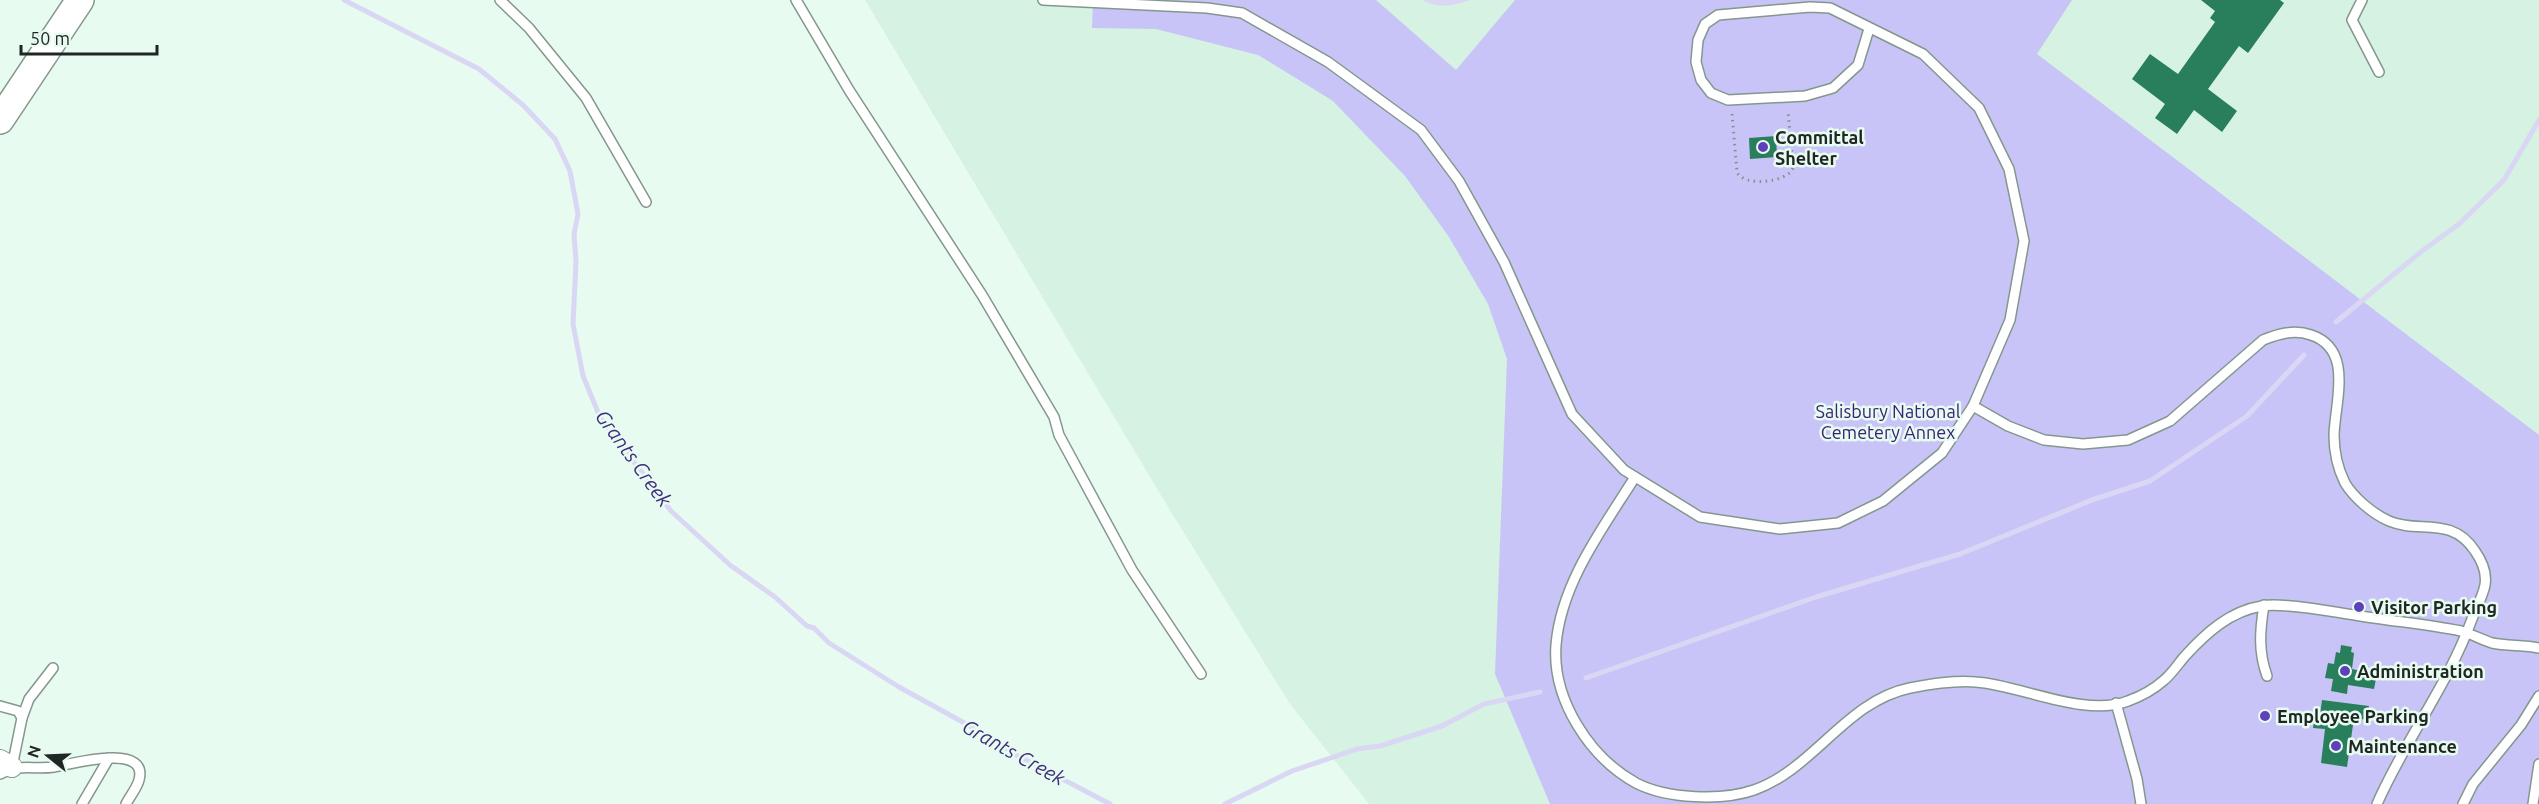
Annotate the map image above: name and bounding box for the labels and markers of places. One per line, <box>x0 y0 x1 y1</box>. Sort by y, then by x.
place label: Committal Shelter <box>1775 127 1864 168</box>
marker: Committal Shelter <box>1756 140 1770 154</box>
place label: Visitor Parking <box>2371 597 2497 617</box>
marker: Visitor Parking <box>2352 600 2366 614</box>
place label: Administration <box>2357 661 2484 681</box>
marker: Administration <box>2338 664 2352 678</box>
place label: Employee Parking <box>2277 706 2429 726</box>
marker: Employee Parking <box>2258 709 2272 723</box>
place label: Maintenance <box>2348 736 2457 756</box>
marker: Maintenance <box>2329 739 2343 753</box>

